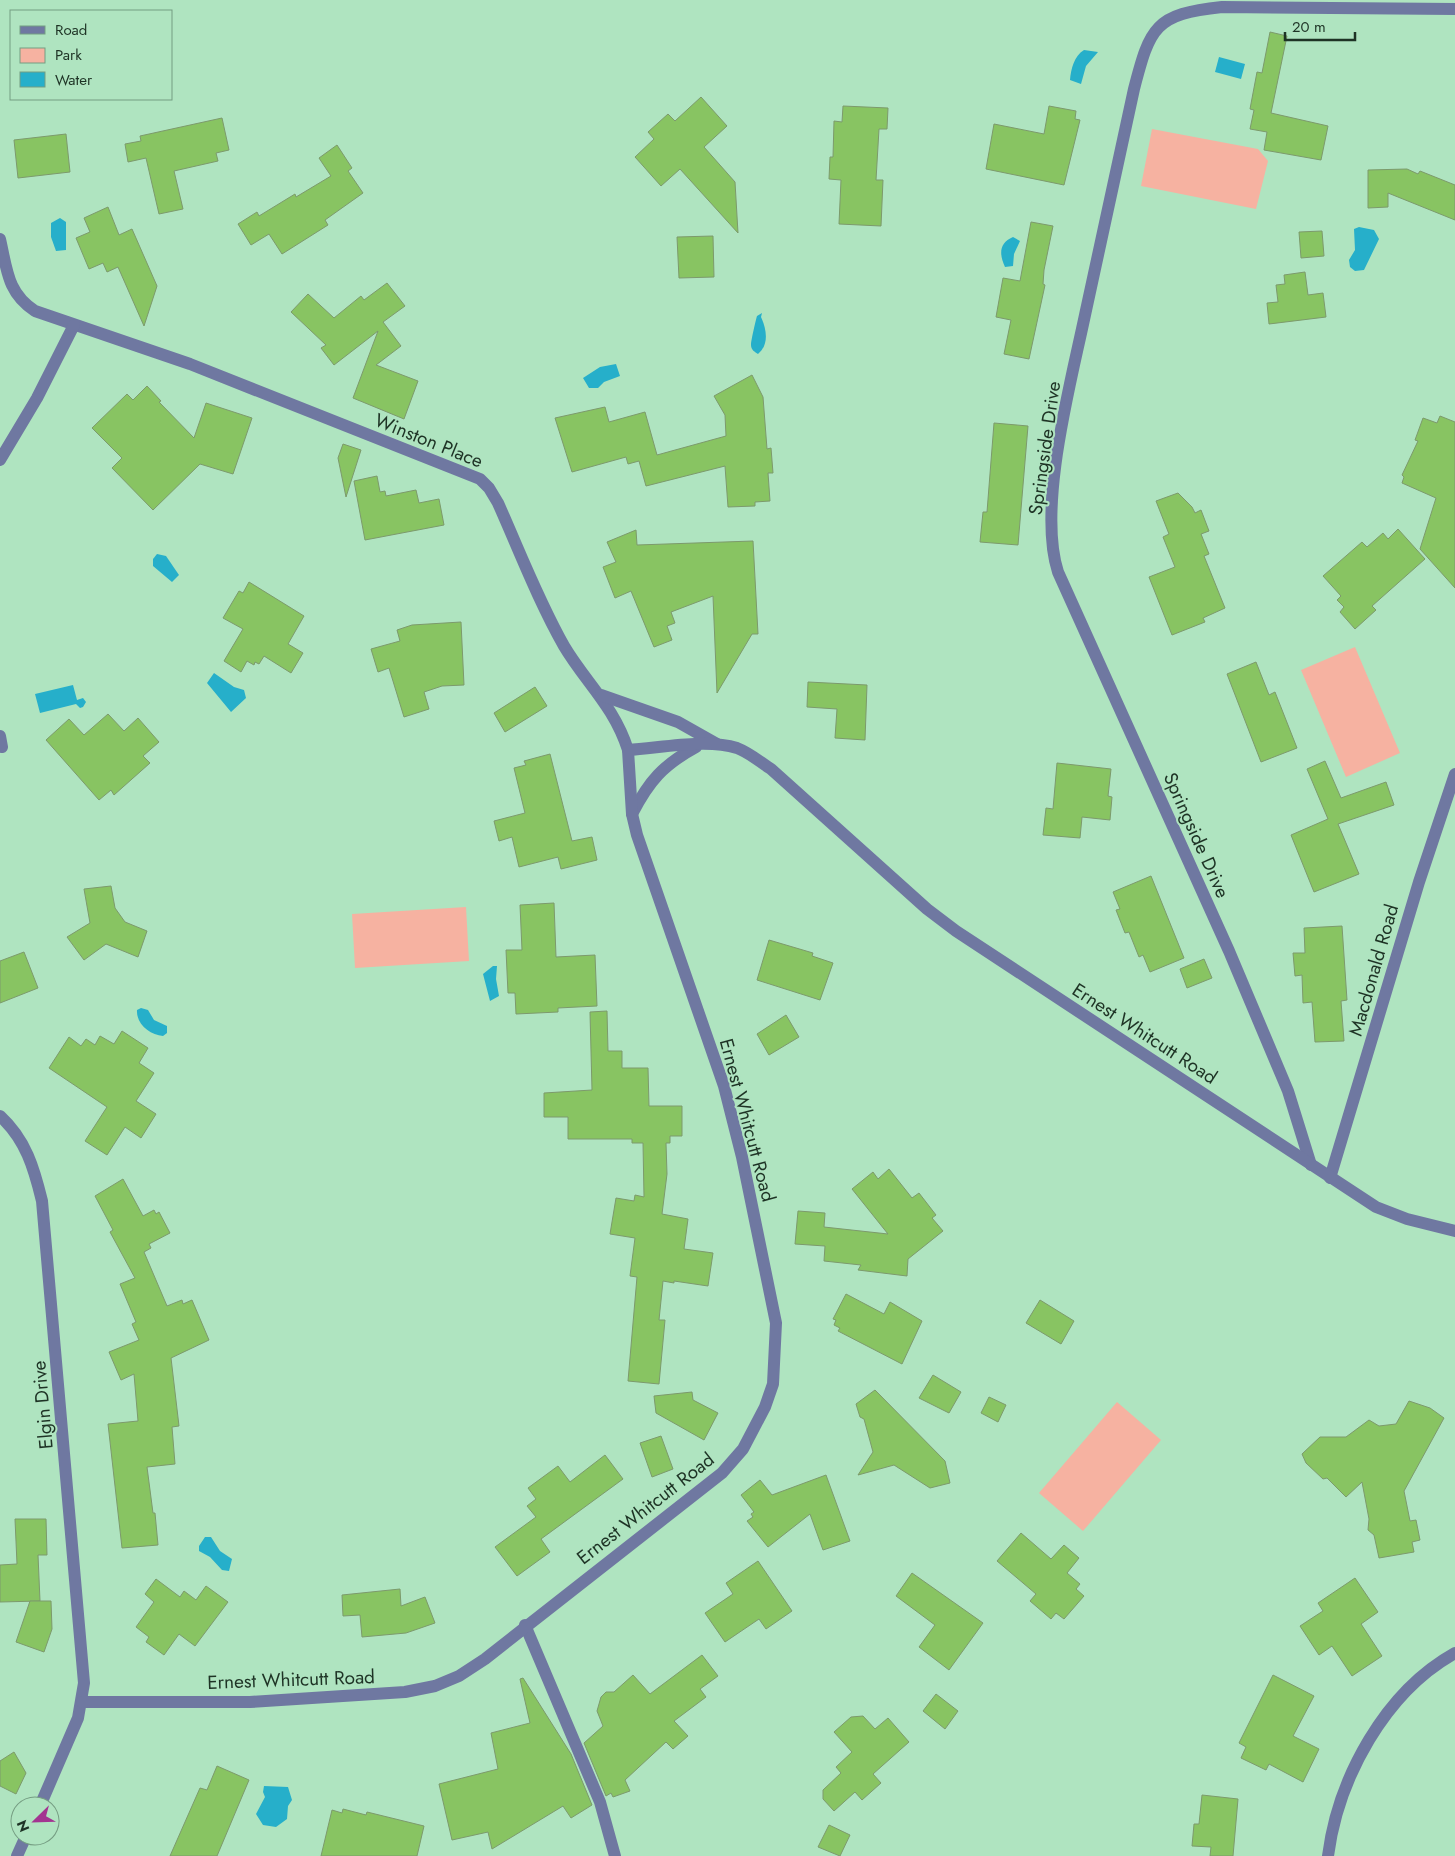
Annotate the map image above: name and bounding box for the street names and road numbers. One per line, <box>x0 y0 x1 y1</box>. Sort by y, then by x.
street label: Springside Drive <box>1022 379 1067 517</box>
street label: Winston Place <box>371 406 487 475</box>
street label: Springside Drive <box>1157 768 1236 902</box>
street label: Macdonald Road <box>1342 901 1405 1039</box>
street label: Ernest Whitcutt Road <box>1067 976 1222 1090</box>
street label: Ernest Whitcutt Road <box>713 1036 782 1205</box>
street label: Elgin Drive <box>25 1359 60 1450</box>
street label: Ernest Whitcutt Road <box>571 1446 720 1571</box>
street label: Ernest Whitcutt Road <box>207 1663 375 1696</box>

